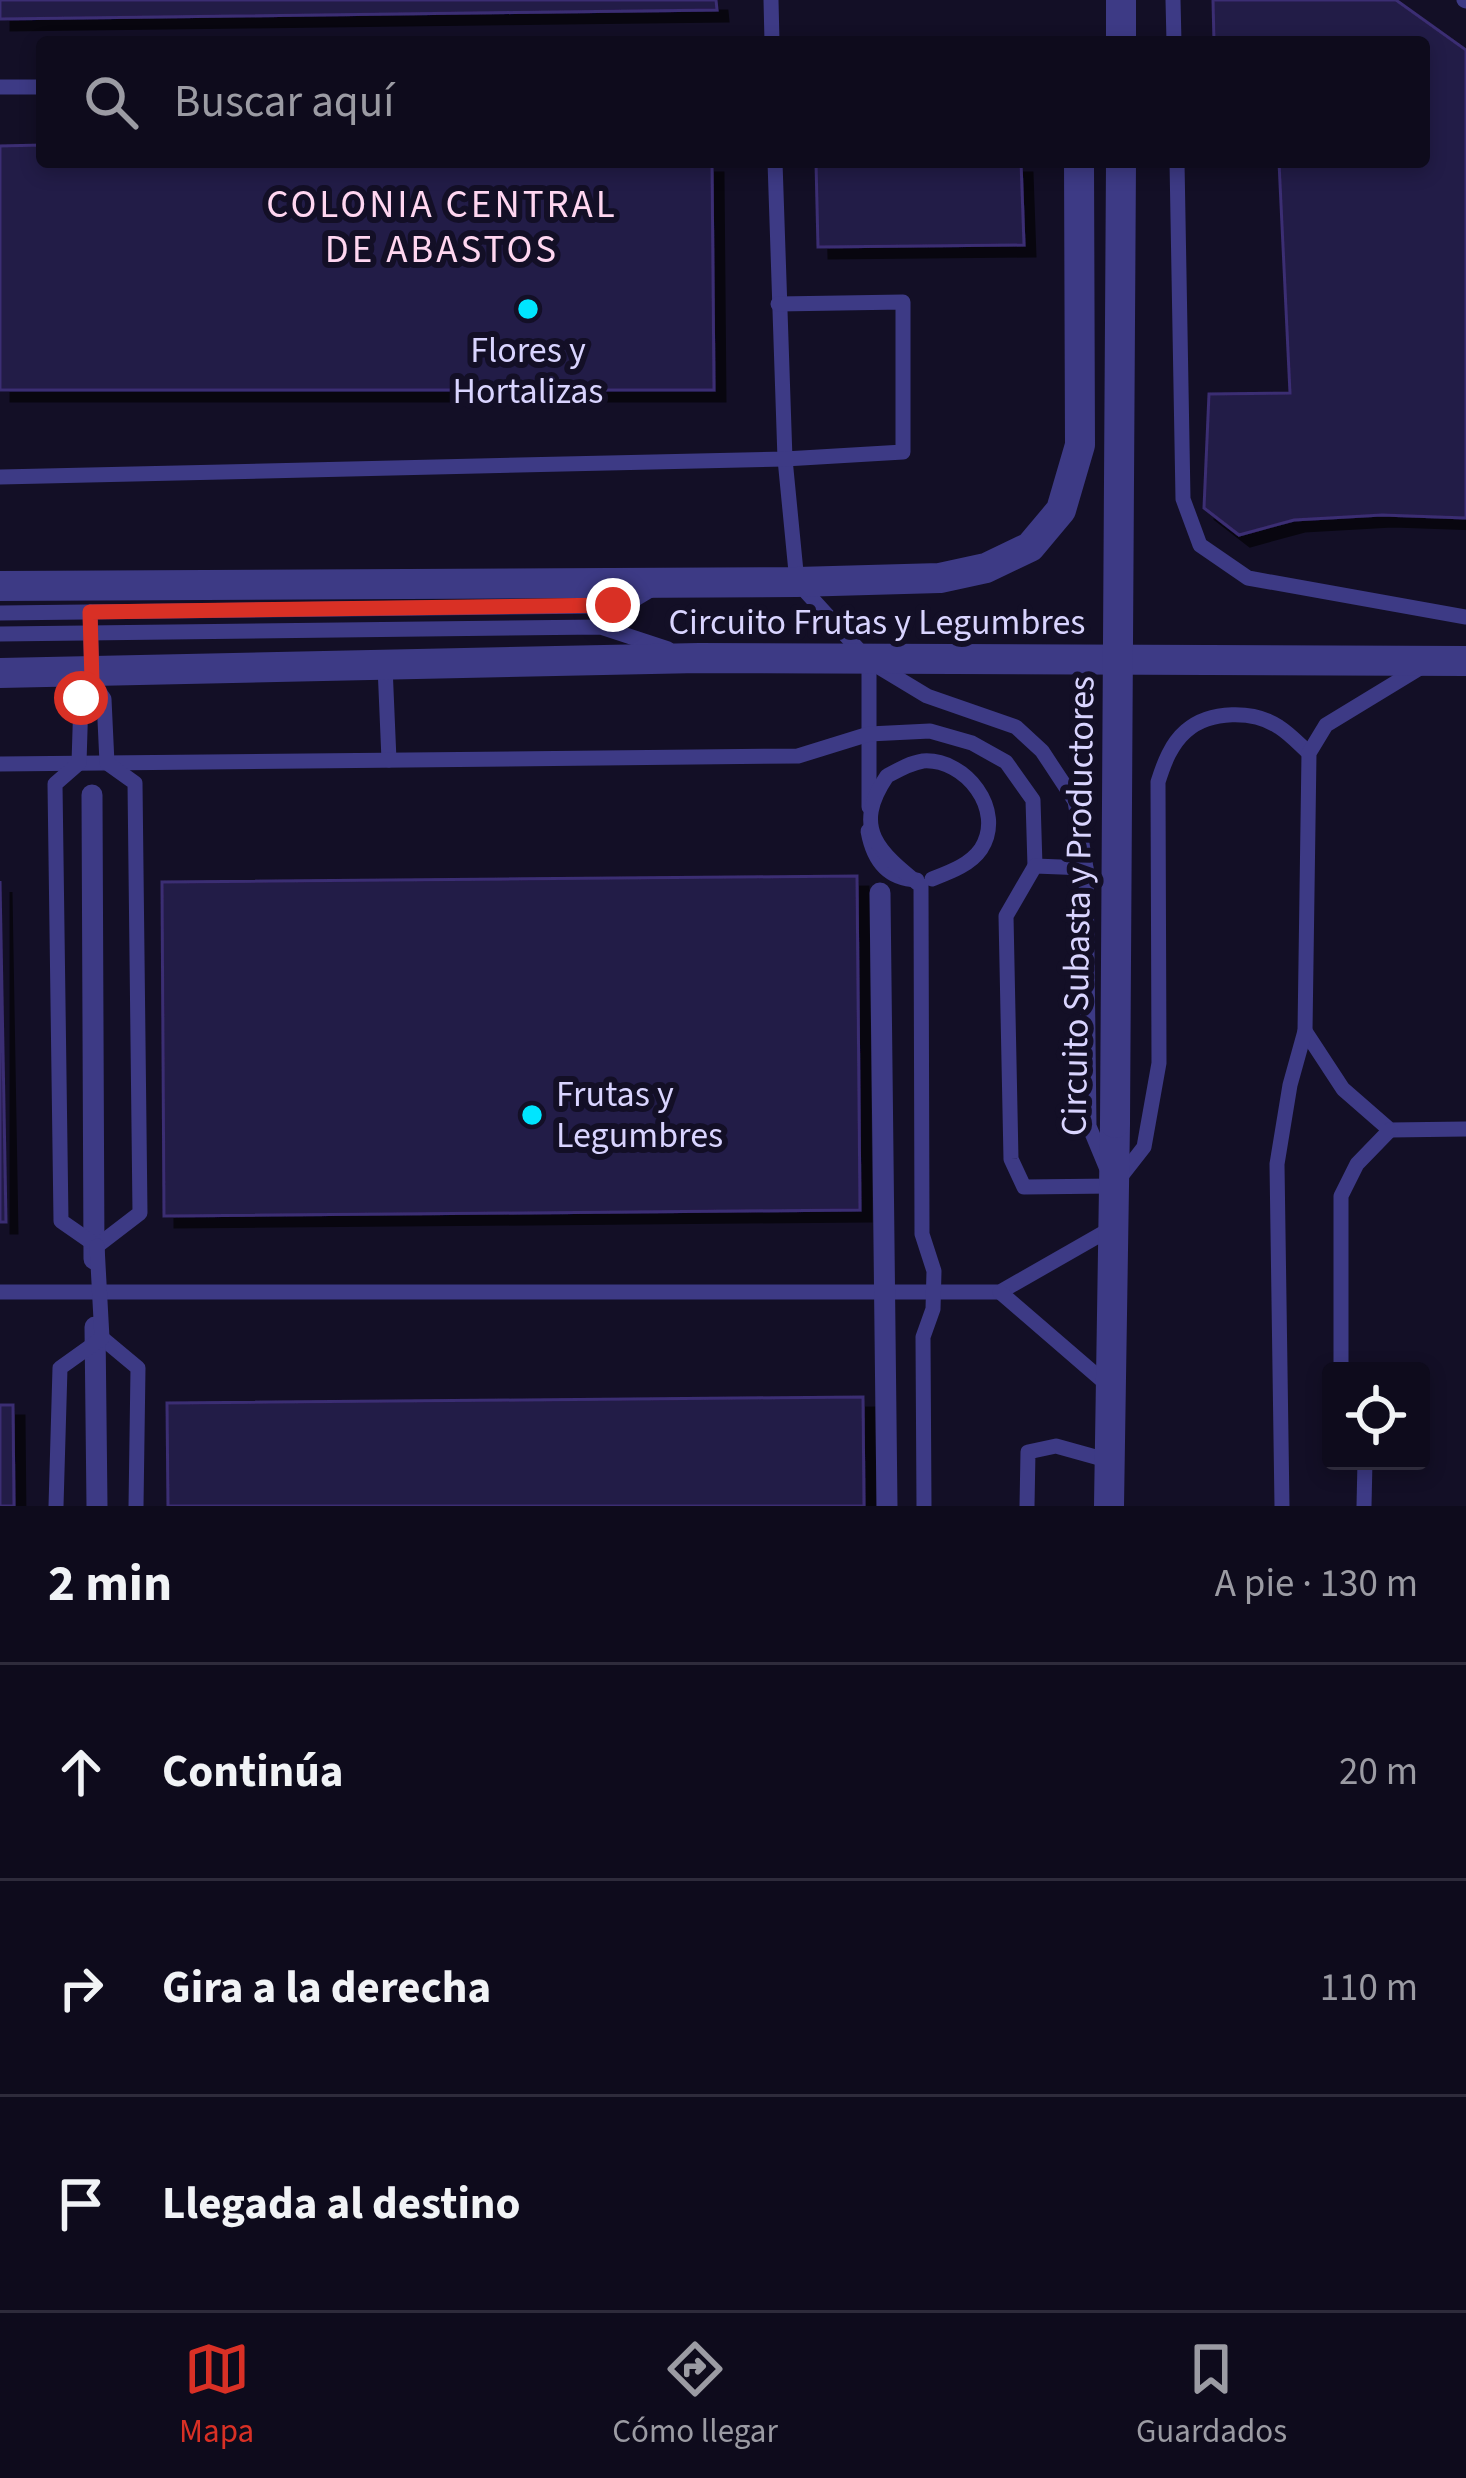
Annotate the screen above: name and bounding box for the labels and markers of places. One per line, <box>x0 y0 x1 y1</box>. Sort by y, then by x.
marker: Flores y Hortalizas <box>515 296 541 322</box>
place label: Flores y Hortalizas <box>453 325 603 417</box>
place label: Frutas y Legumbres <box>556 1069 723 1161</box>
marker: Frutas y Legumbres <box>519 1102 545 1128</box>

